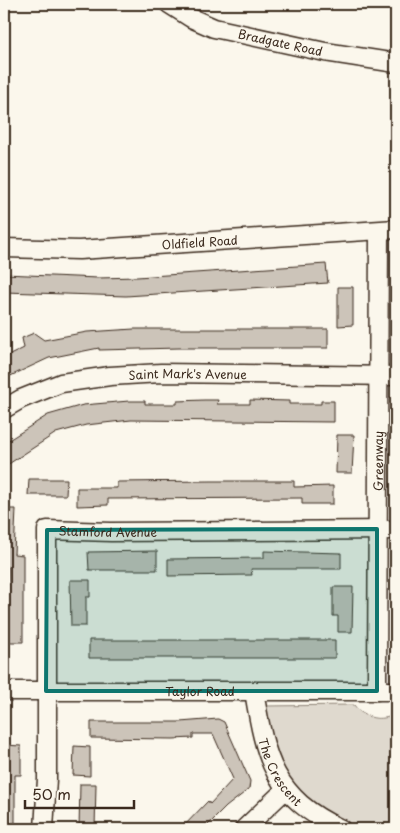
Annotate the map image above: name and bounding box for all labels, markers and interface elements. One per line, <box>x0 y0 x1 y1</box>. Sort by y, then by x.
street label: Bradgate Road <box>236 24 324 60</box>
street label: Oldfield Road <box>161 231 238 253</box>
street label: Saint Mark's Avenue <box>128 364 247 384</box>
street label: Greenway <box>369 431 387 491</box>
street label: Stamford Avenue <box>58 521 158 541</box>
street label: Taylor Road <box>165 682 235 700</box>
street label: The Crescent <box>254 736 306 810</box>
scale bar <box>25 778 134 810</box>
text: 50 m <box>32 782 71 805</box>

